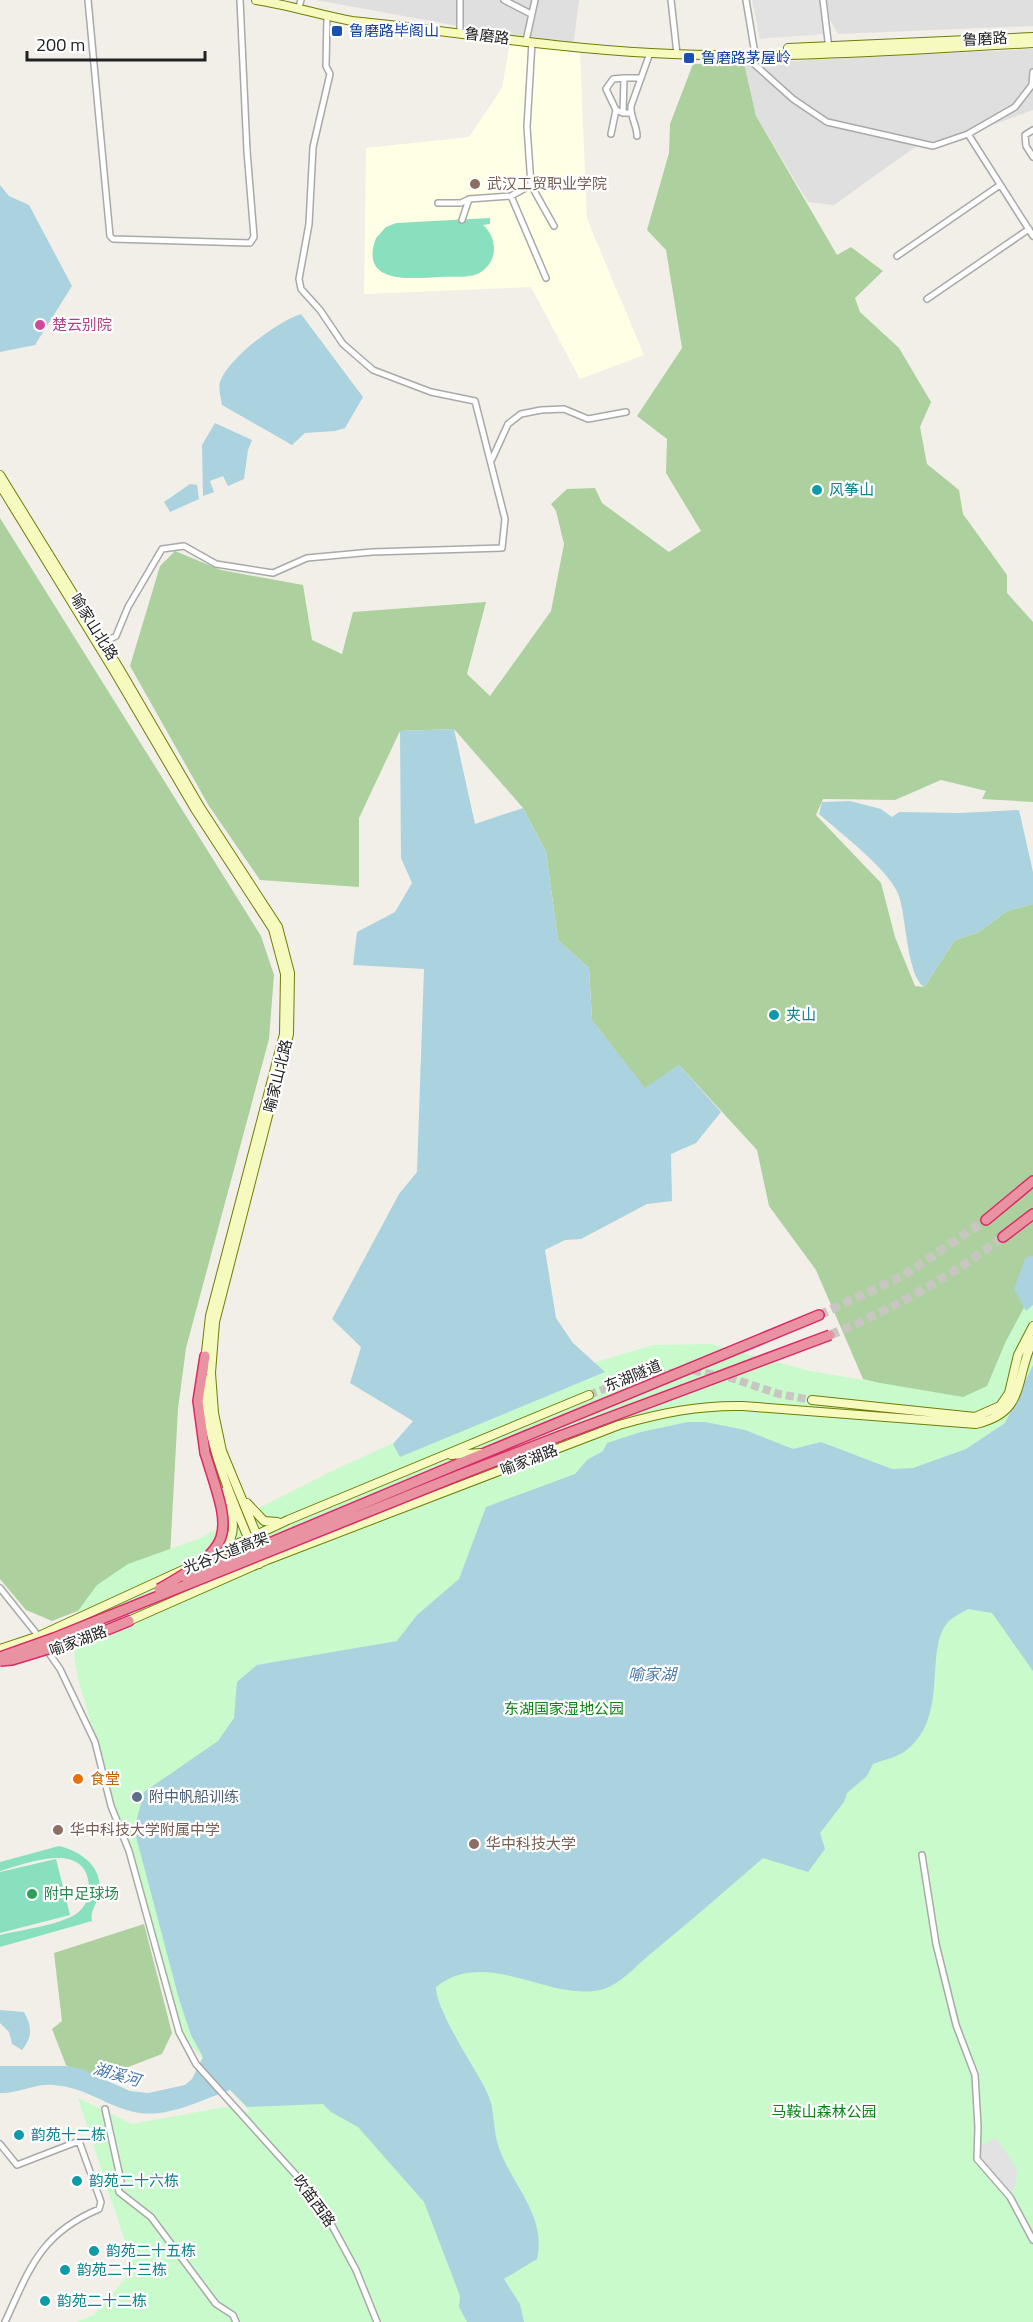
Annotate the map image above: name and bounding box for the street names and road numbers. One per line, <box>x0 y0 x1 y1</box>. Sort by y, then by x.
street label: 鲁磨路 <box>463 21 511 50</box>
street label: 鲁磨路 <box>962 26 1008 51</box>
street label: 喻家山北路 <box>65 589 124 665</box>
street label: 喻家山北路 <box>257 1037 298 1115</box>
street label: 东湖隧道 <box>601 1354 665 1397</box>
street label: 喻家湖路 <box>497 1438 561 1481</box>
street label: 光谷大道高架 <box>180 1526 272 1579</box>
street label: 喻家湖路 <box>46 1619 110 1662</box>
street label: 吹笛西路 <box>287 2170 341 2232</box>

